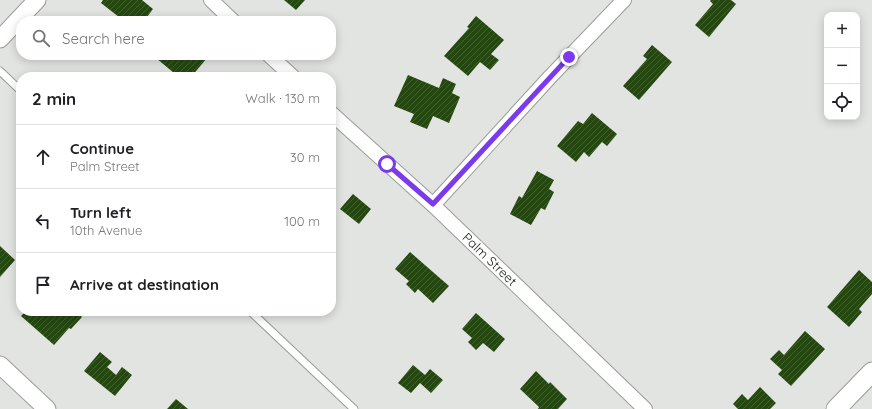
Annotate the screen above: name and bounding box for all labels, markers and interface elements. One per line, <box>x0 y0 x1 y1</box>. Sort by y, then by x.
map controls <box>824 12 860 120</box>
button: + <box>824 12 860 48</box>
search box <box>16 16 336 60</box>
icon: search <box>30 27 52 49</box>
text: Search here <box>62 29 145 48</box>
route end <box>560 48 578 66</box>
button: − <box>824 48 860 84</box>
button: locate <box>824 84 860 120</box>
text: 2 min <box>32 88 76 109</box>
text: Walk · 130 m <box>245 90 320 106</box>
text: Continue <box>70 139 134 158</box>
icon: ahead <box>32 146 54 168</box>
text: 30 m <box>290 149 320 165</box>
route start <box>378 155 396 173</box>
text: Palm Street <box>70 158 140 174</box>
text: Turn left <box>70 203 132 222</box>
icon: left <box>32 210 54 232</box>
text: 100 m <box>284 213 320 229</box>
text: 10th Avenue <box>70 222 142 238</box>
street label: Palm Street <box>459 229 521 289</box>
icon: arrive <box>32 274 54 296</box>
text: Arrive at destination <box>70 275 219 294</box>

